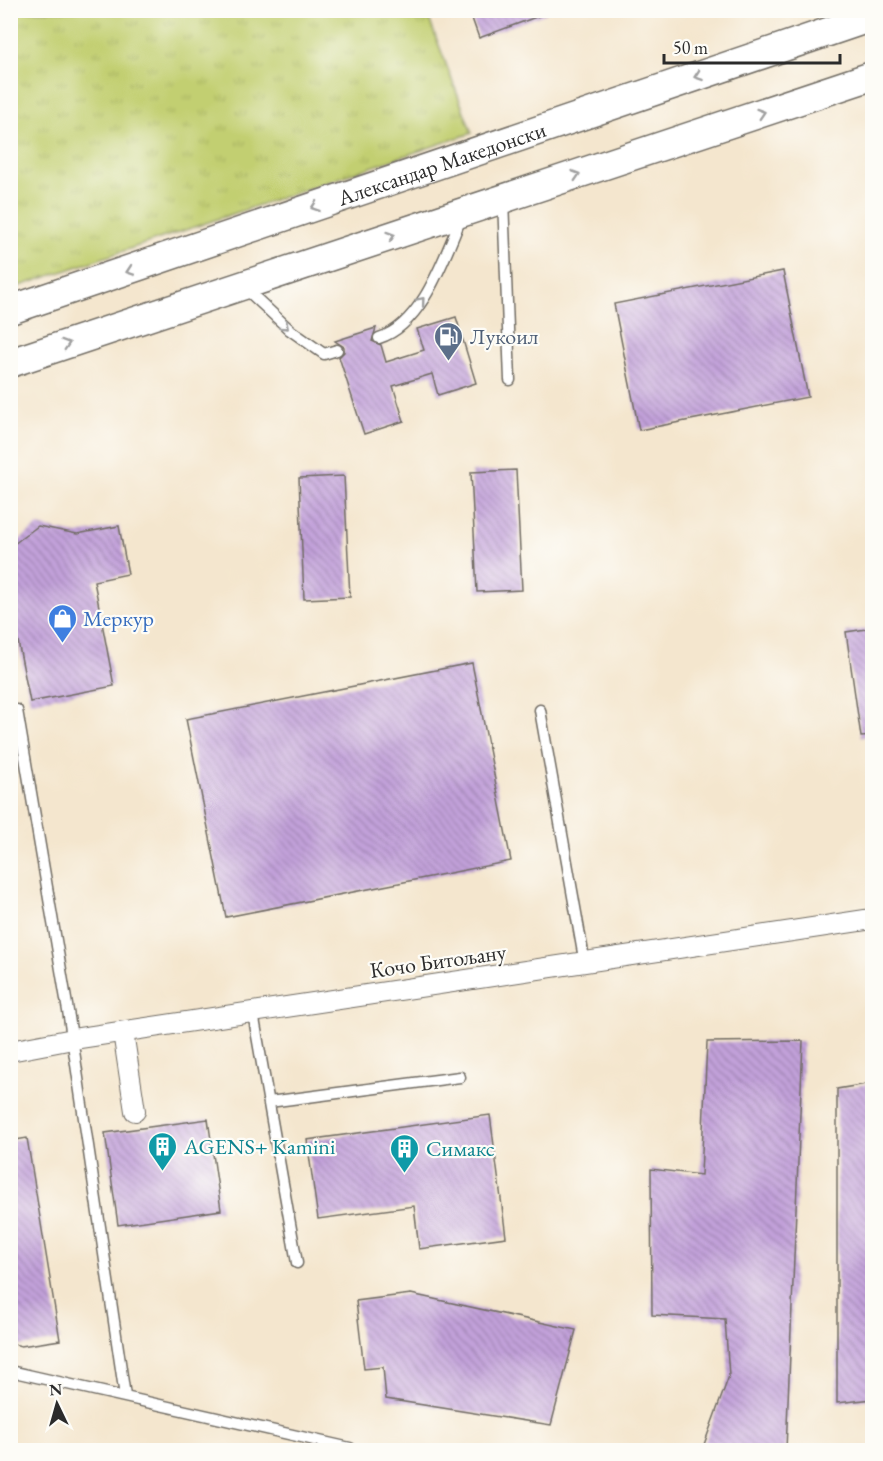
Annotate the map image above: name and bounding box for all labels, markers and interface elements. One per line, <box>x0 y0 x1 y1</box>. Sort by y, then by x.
scale bar <box>664 27 840 65</box>
text: 50 m <box>673 36 708 59</box>
one-way arrow <box>693 69 704 82</box>
one-way arrow <box>755 108 766 121</box>
street label: Александар Македонски <box>333 114 550 212</box>
one-way arrow <box>570 170 581 182</box>
one-way arrow <box>310 200 321 213</box>
one-way arrow <box>385 231 395 244</box>
one-way arrow <box>125 263 136 276</box>
one-way arrow <box>414 297 425 308</box>
one-way arrow <box>278 318 289 329</box>
fuel station icon: Лукоил <box>433 320 465 362</box>
place label: Лукоил <box>470 322 539 351</box>
one-way arrow <box>60 339 71 352</box>
shop icon: Меркур <box>46 602 78 644</box>
place label: Меркур <box>83 604 154 633</box>
street label: Кочо Битољану <box>368 937 508 985</box>
building icon: AGENS+ Kamini <box>147 1130 179 1172</box>
place label: AGENS+ Kamini <box>183 1132 335 1161</box>
building icon: Симакс <box>389 1132 421 1174</box>
place label: Симакс <box>426 1134 495 1163</box>
north arrow <box>27 1374 87 1434</box>
text: N <box>48 1379 63 1401</box>

